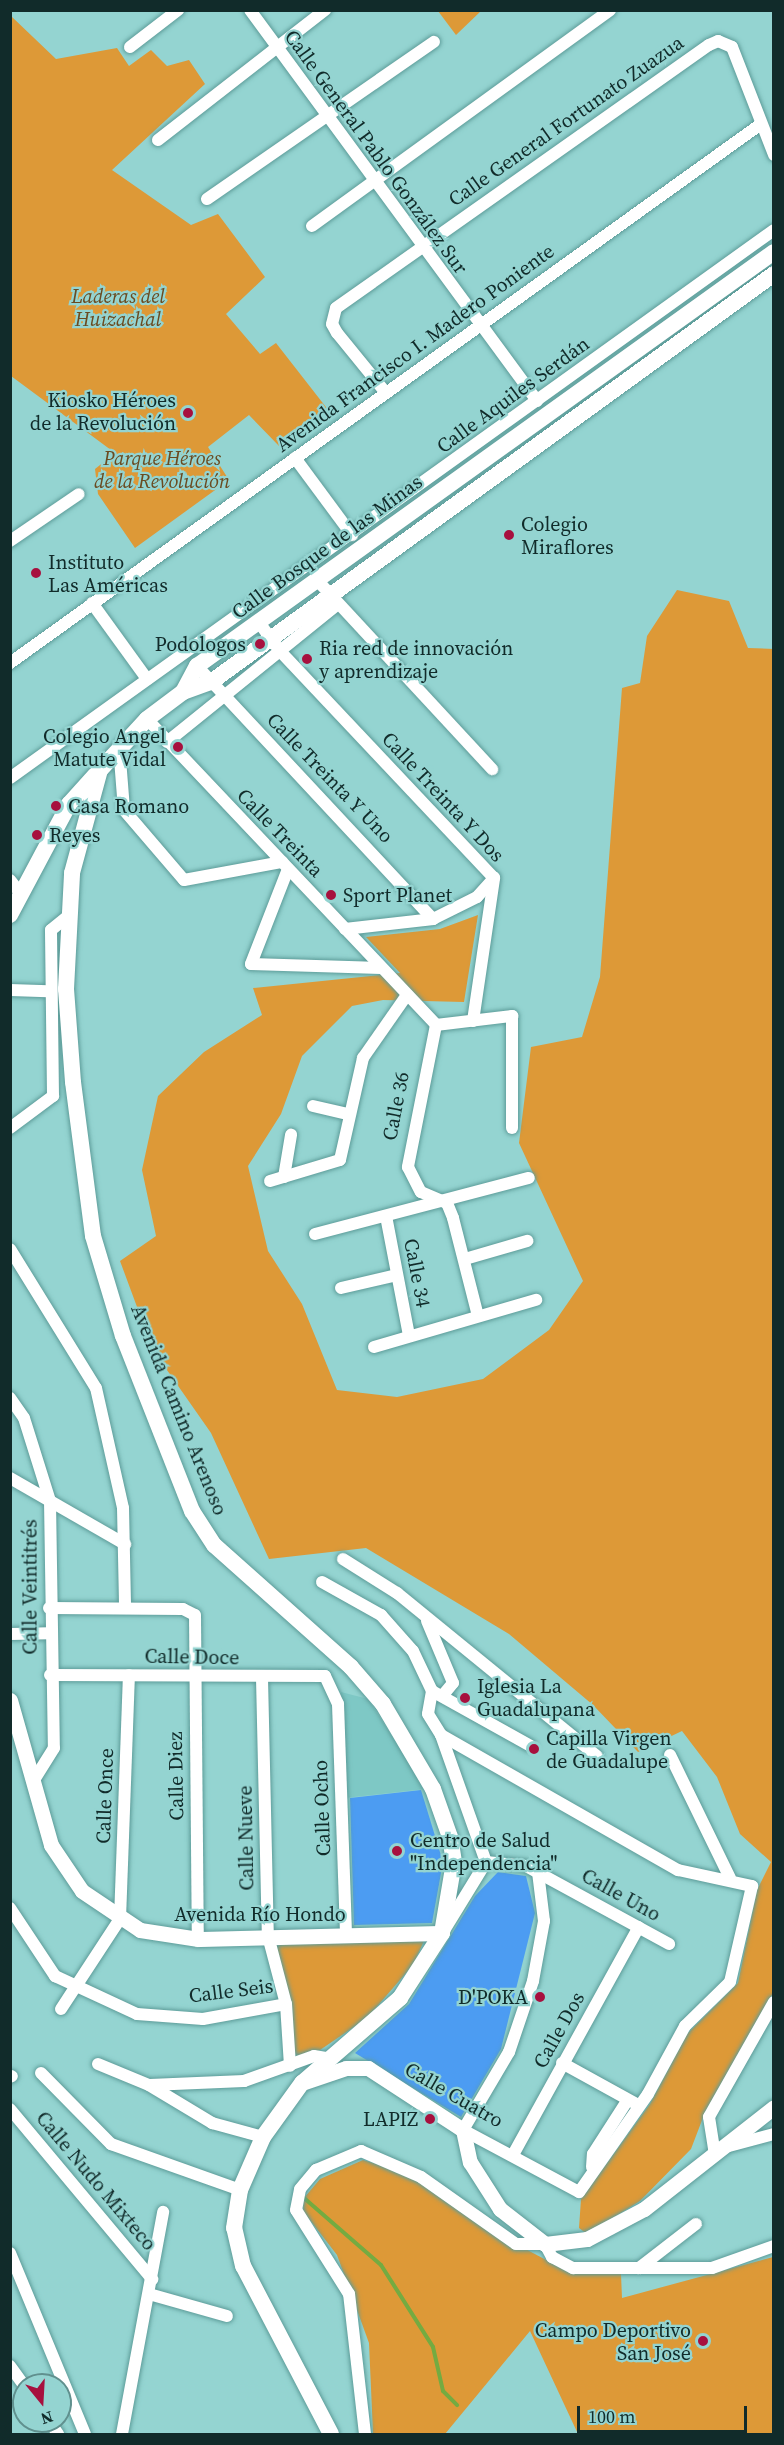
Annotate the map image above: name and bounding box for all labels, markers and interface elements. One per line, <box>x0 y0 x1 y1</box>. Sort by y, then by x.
street label: Calle General Pablo González Sur <box>279 25 473 279</box>
street label: Calle General Fortunato Zuazua <box>444 30 688 212</box>
street label: Avenida Francisco I. Madero Poniente <box>271 239 559 457</box>
park label: Laderas del Huizachal <box>71 284 165 331</box>
street label: Calle Aquiles Serdán <box>432 332 594 458</box>
place label: Kiosko Héroes de la Revolución <box>30 389 176 436</box>
marker: Kiosko Héroes de la Revolución <box>181 406 195 420</box>
park label: Parque Héroes de la Revolución <box>94 447 230 494</box>
street label: Calle Bosque de las Minas <box>227 470 427 624</box>
place label: Colegio Miraflores <box>521 512 614 559</box>
marker: Colegio Miraflores <box>502 528 516 542</box>
place label: Instituto Las Américas <box>48 550 168 597</box>
marker: Instituto Las Américas <box>29 566 43 580</box>
place label: Podologos <box>155 632 246 656</box>
marker: Podologos <box>251 635 269 653</box>
place label: Ria red de innovación y aprendizaje <box>319 636 513 683</box>
marker: Ria red de innovación y aprendizaje <box>300 652 314 666</box>
street label: Calle Treinta Y Uno <box>261 707 399 849</box>
place label: Colegio Angel Matute Vidal <box>43 724 166 771</box>
street label: Calle Treinta Y Dos <box>376 727 510 867</box>
marker: Colegio Angel Matute Vidal <box>171 740 185 754</box>
street label: Calle Treinta <box>232 784 328 882</box>
place label: Casa Romano <box>68 794 189 818</box>
marker: Casa Romano <box>49 799 63 813</box>
place label: Reyes <box>49 823 101 847</box>
marker: Reyes <box>30 828 44 842</box>
place label: Sport Planet <box>343 883 452 907</box>
marker: Sport Planet <box>324 888 338 902</box>
street label: Calle 36 <box>378 1070 414 1142</box>
street label: Calle 34 <box>399 1237 435 1309</box>
street label: Avenida Camino Arenoso <box>126 1301 232 1519</box>
street label: Calle Veintitrés <box>18 1519 42 1655</box>
street label: Calle Doce <box>144 1644 240 1670</box>
place label: Iglesia La Guadalupana <box>477 1674 595 1721</box>
marker: Iglesia La Guadalupana <box>458 1691 472 1705</box>
place label: Capilla Virgen de Guadalupe <box>546 1726 672 1773</box>
street label: Calle Diez <box>163 1731 189 1821</box>
marker: Capilla Virgen de Guadalupe <box>527 1742 541 1756</box>
street label: Calle Once <box>91 1748 119 1844</box>
street label: Calle Ocho <box>308 1759 336 1857</box>
street label: Calle Nueve <box>233 1785 259 1891</box>
place label: Centro de Salud "Independencia" <box>410 1828 557 1875</box>
marker: Centro de Salud "Independencia" <box>388 1842 406 1860</box>
street label: Calle Uno <box>577 1864 665 1926</box>
street label: Avenida Río Hondo <box>174 1902 346 1926</box>
street label: Calle Seis <box>188 1974 274 2008</box>
place label: D'POKA <box>458 1985 528 2009</box>
street label: Calle Dos <box>528 1988 590 2072</box>
marker: D'POKA <box>533 1990 547 2004</box>
street label: Calle Cuatro <box>401 2057 507 2133</box>
street label: Calle Nudo Mixteco <box>31 2107 161 2255</box>
place label: LAPIZ <box>363 2107 418 2131</box>
marker: LAPIZ <box>423 2112 437 2126</box>
place label: Campo Deportivo San José <box>535 2318 691 2365</box>
marker: Campo Deportivo San José <box>696 2334 710 2348</box>
north arrow <box>12 2373 72 2433</box>
scale bar <box>580 2394 750 2432</box>
text: 100 m <box>588 2404 635 2429</box>
text: N <box>38 2406 56 2430</box>

